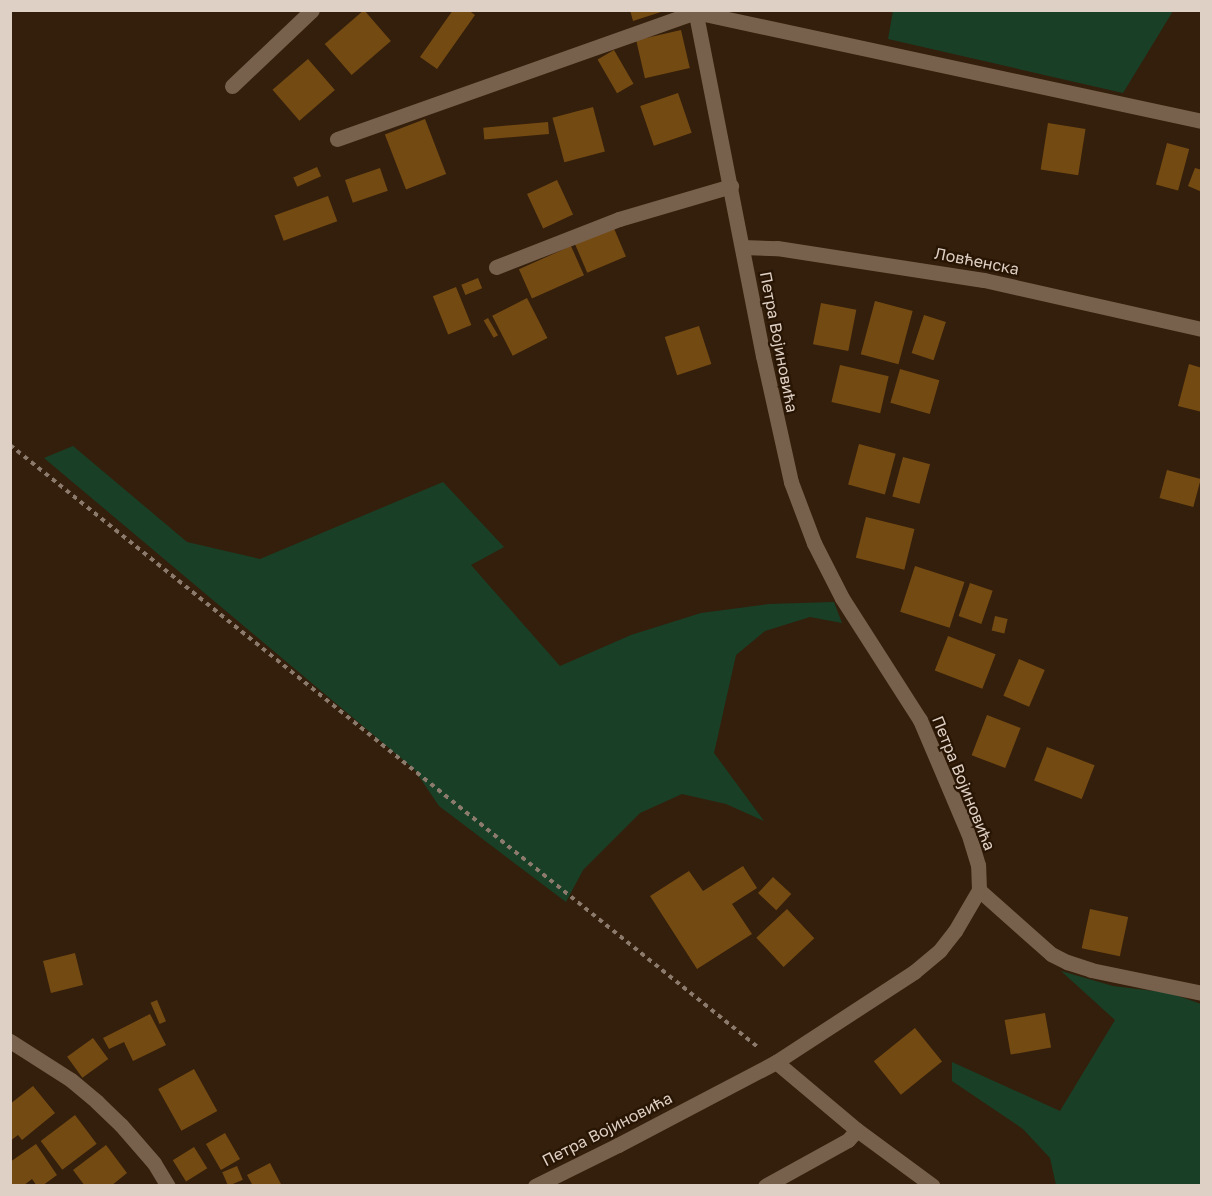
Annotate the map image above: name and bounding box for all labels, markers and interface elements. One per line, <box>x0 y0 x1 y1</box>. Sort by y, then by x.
street label: Ловћенска <box>933 243 1021 279</box>
street label: Петра Војиновића <box>756 270 802 414</box>
street label: Петра Војиновића <box>928 713 1000 853</box>
street label: Петра Војиновића <box>539 1088 675 1170</box>

